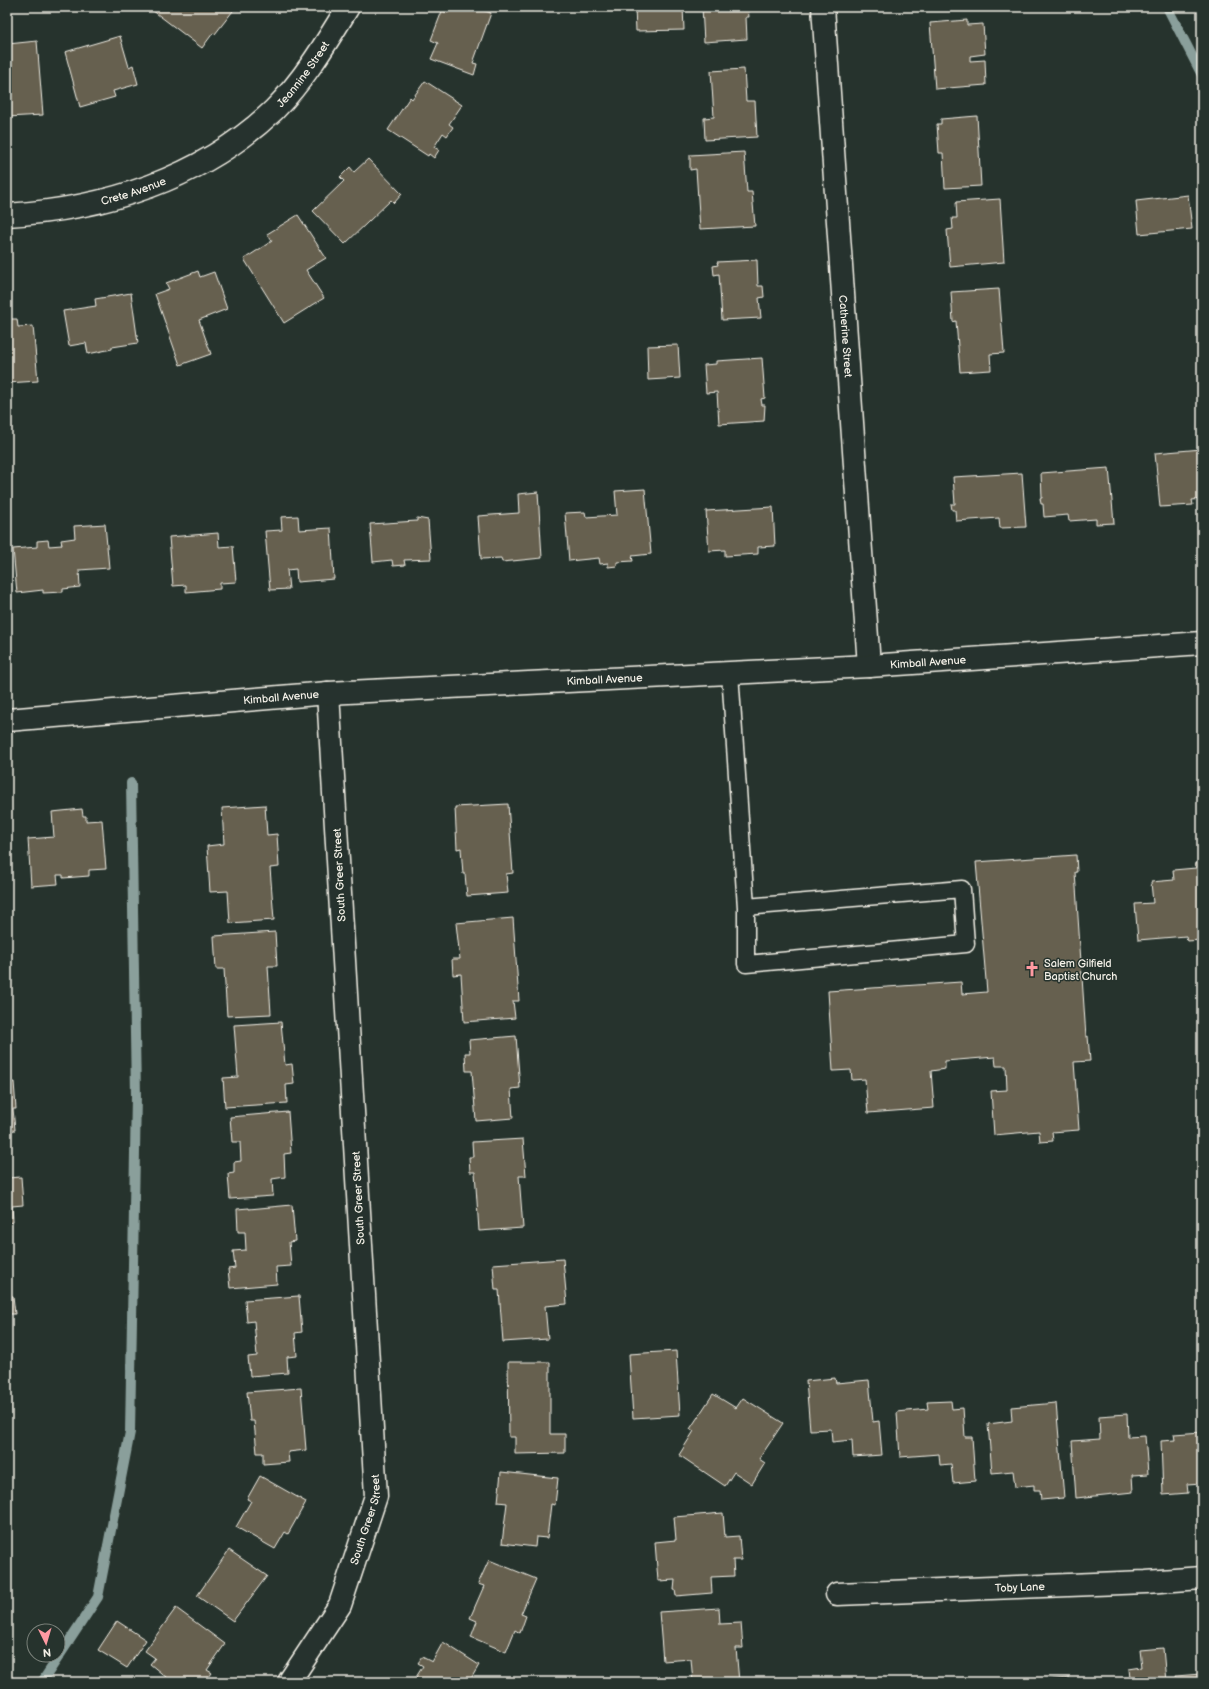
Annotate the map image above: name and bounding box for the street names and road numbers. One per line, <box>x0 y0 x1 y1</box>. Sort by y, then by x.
street label: Jeannine Street <box>274 39 332 110</box>
street label: Crete Avenue <box>100 174 168 208</box>
street label: Catherine Street <box>836 295 855 378</box>
street label: Kimball Avenue <box>890 653 967 672</box>
street label: Kimball Avenue <box>566 671 643 688</box>
street label: Kimball Avenue <box>243 688 320 707</box>
street label: South Greer Street <box>331 827 348 922</box>
street label: South Greer Street <box>350 1150 367 1245</box>
street label: South Greer Street <box>348 1473 383 1566</box>
street label: Toby Lane <box>995 1580 1046 1595</box>

